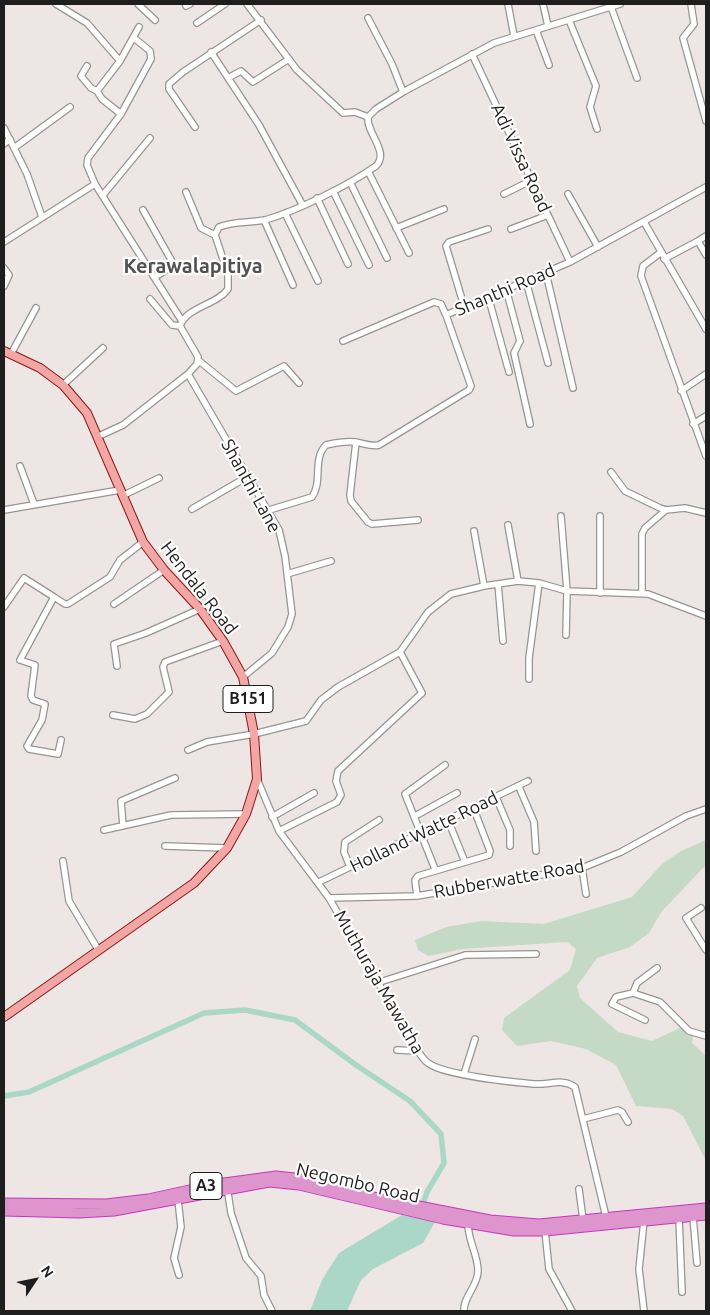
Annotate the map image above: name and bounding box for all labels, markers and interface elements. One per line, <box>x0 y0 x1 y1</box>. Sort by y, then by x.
street label: Adi Vissa Road <box>486 100 556 216</box>
district label: Kerawalapitiya <box>123 254 263 278</box>
street label: Shanthi Road <box>452 259 558 321</box>
street label: Shanthi Lane <box>216 435 286 537</box>
street label: Hendala Road <box>156 537 242 639</box>
road number: B151 <box>223 686 273 712</box>
street label: Holland Watte Road <box>346 787 502 877</box>
street label: Rubberwatte Road <box>432 855 586 903</box>
street label: Muthuraja Mawatha <box>329 906 429 1058</box>
street label: Negombo Road <box>294 1158 422 1208</box>
road number: A3 <box>190 1172 222 1200</box>
north arrow <box>10 1255 60 1305</box>
text: N <box>38 1263 57 1280</box>

